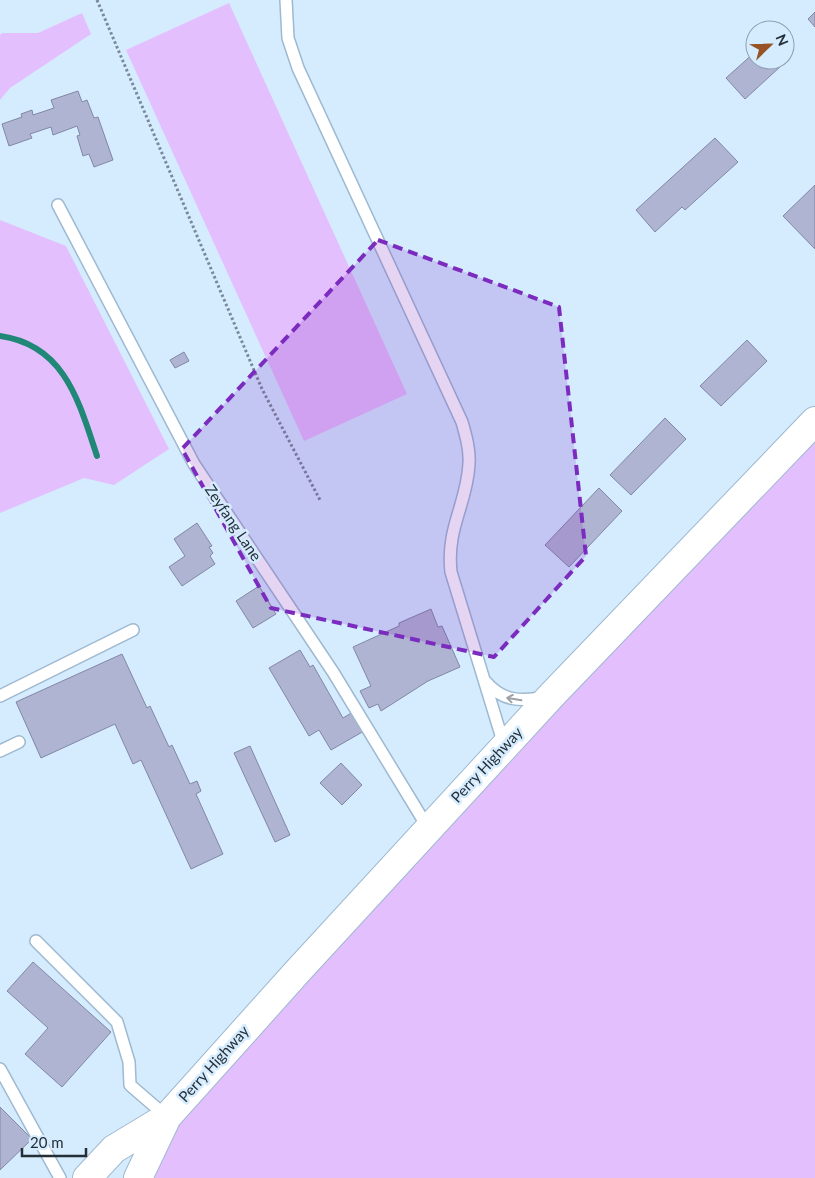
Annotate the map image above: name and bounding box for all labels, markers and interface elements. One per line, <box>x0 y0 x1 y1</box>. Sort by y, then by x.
north arrow <box>745 20 795 70</box>
text: N <box>772 31 792 48</box>
street label: Zeyfang Lane <box>202 481 266 564</box>
one-way arrow <box>506 693 522 703</box>
street label: Perry Highway <box>447 723 526 806</box>
street label: Perry Highway <box>174 1021 252 1105</box>
scale bar <box>22 1126 86 1158</box>
text: 20 m <box>30 1133 64 1151</box>

